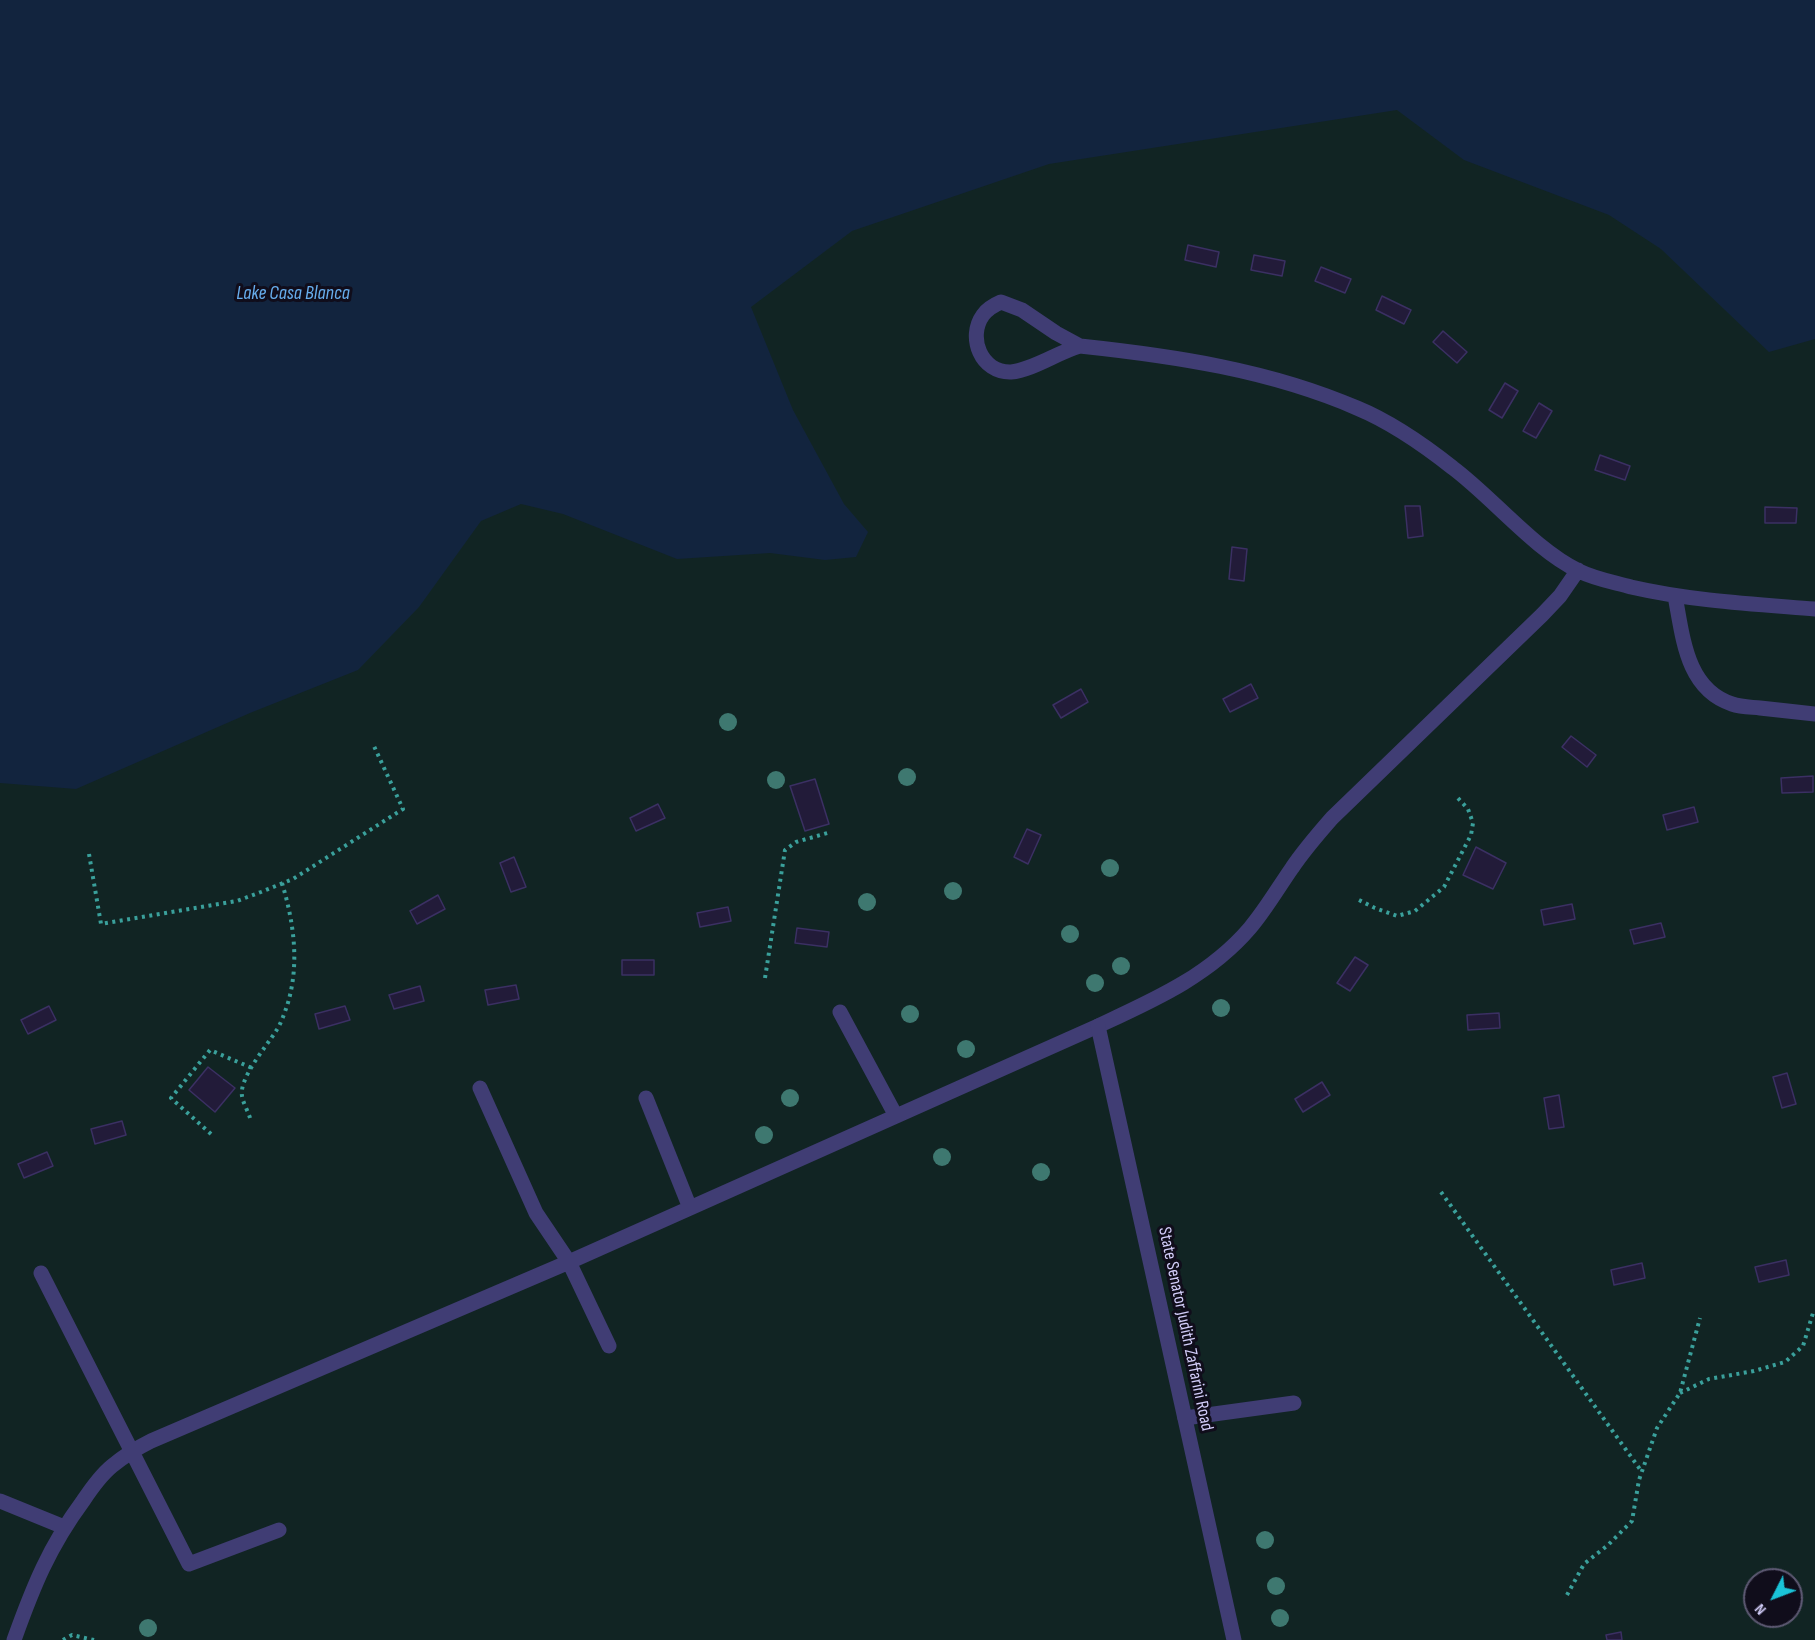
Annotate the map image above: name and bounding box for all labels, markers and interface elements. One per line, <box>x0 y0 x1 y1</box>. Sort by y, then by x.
water label: Lake Casa Blanca <box>236 282 350 306</box>
street label: State Senator Judith Zaffarini Road <box>1153 1225 1217 1433</box>
north arrow <box>1743 1568 1803 1628</box>
text: N <box>1751 1600 1771 1619</box>

